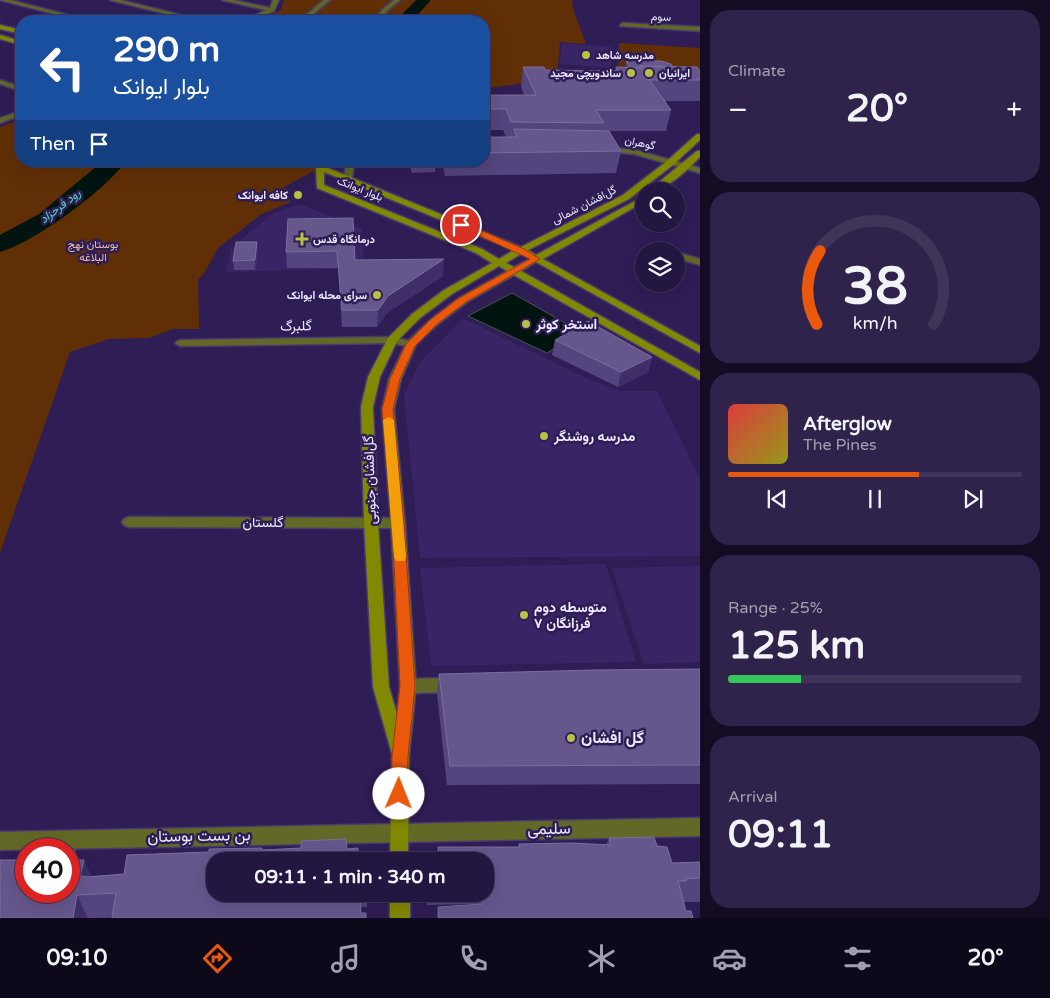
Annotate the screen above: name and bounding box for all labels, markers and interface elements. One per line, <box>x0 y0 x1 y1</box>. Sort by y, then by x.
street label: سوم <box>651 10 672 25</box>
text: 290 m <box>113 29 220 71</box>
icon: left <box>30 35 95 100</box>
marker: مدرسه شاهد <box>580 49 592 61</box>
place label: مدرسه شاهد <box>596 49 654 62</box>
text: Climate <box>728 61 786 81</box>
place label: ساندویچی مجید <box>550 67 621 81</box>
marker: ساندویچی مجید <box>625 67 637 79</box>
marker: ایرانیان <box>643 67 655 79</box>
place label: ایرانیان <box>659 67 690 80</box>
text: بلوار ایوانک <box>113 74 210 100</box>
text: 20° <box>846 86 908 132</box>
text: − <box>728 93 748 127</box>
text: + <box>1006 93 1022 127</box>
icon: arrive <box>85 130 113 158</box>
text: Then <box>30 133 75 155</box>
street label: گوهران <box>624 133 657 153</box>
street label: بلوار ایوانک <box>335 174 385 204</box>
map controls <box>635 182 685 292</box>
button: search <box>635 182 685 232</box>
street label: گل‌افشان شمالی <box>550 183 618 227</box>
water label: رود فرحزاد <box>37 186 84 227</box>
place label: کافه ایوانک <box>238 189 288 202</box>
marker: کافه ایوانک <box>292 189 304 201</box>
pin <box>440 204 482 246</box>
icon: arrive <box>447 211 475 239</box>
marker: درمانگاه قدس <box>295 232 309 246</box>
place label: درمانگاه قدس <box>313 233 376 246</box>
park label: بوستان نهج البلاغه <box>68 238 118 264</box>
button: layers <box>635 242 685 292</box>
text: 38 <box>842 255 908 318</box>
place label: سرای محله ایوانک <box>287 289 367 302</box>
marker: سرای محله ایوانک <box>371 289 383 301</box>
text: km/h <box>853 313 897 334</box>
place label: استخر کوثر <box>535 316 597 333</box>
street label: گلبرگ <box>280 317 312 335</box>
marker: استخر کوثر <box>520 318 532 330</box>
text: Afterglow <box>803 413 892 435</box>
place label: مدرسه روشنگر <box>553 428 636 445</box>
marker: مدرسه روشنگر <box>538 430 550 442</box>
street label: گل‌افشان جنوبی <box>360 435 380 525</box>
text: The Pines <box>803 435 877 455</box>
icon: previous <box>763 485 791 513</box>
icon: pause <box>861 485 889 513</box>
icon: next <box>959 485 987 513</box>
street label: گلستان <box>243 514 283 531</box>
text: Range · 25% <box>728 598 823 618</box>
place label: متوسطه دوم فرزانگان ۷ <box>534 599 607 632</box>
marker: متوسطه دوم فرزانگان ۷ <box>518 609 530 621</box>
text: 125 km <box>728 623 865 669</box>
place label: گل افشان <box>581 728 644 748</box>
marker: گل افشان <box>565 732 577 744</box>
position arrow <box>372 767 424 819</box>
text: Arrival <box>728 787 777 807</box>
text: 09:11 <box>728 812 833 858</box>
street label: سلیمی <box>527 819 571 839</box>
street label: بن بست بوستان <box>147 825 251 847</box>
speed limit sign: 40 <box>15 838 80 903</box>
text: 09:11 · 1 min · 340 m <box>254 866 446 888</box>
icon: directions <box>200 941 235 976</box>
icon: music <box>328 941 363 976</box>
icon: phone <box>456 941 491 976</box>
icon: climate <box>584 941 619 976</box>
icon: car <box>712 941 747 976</box>
icon: filters <box>840 941 875 976</box>
text: 09:10 <box>46 945 107 971</box>
text: 20° <box>968 945 1004 971</box>

